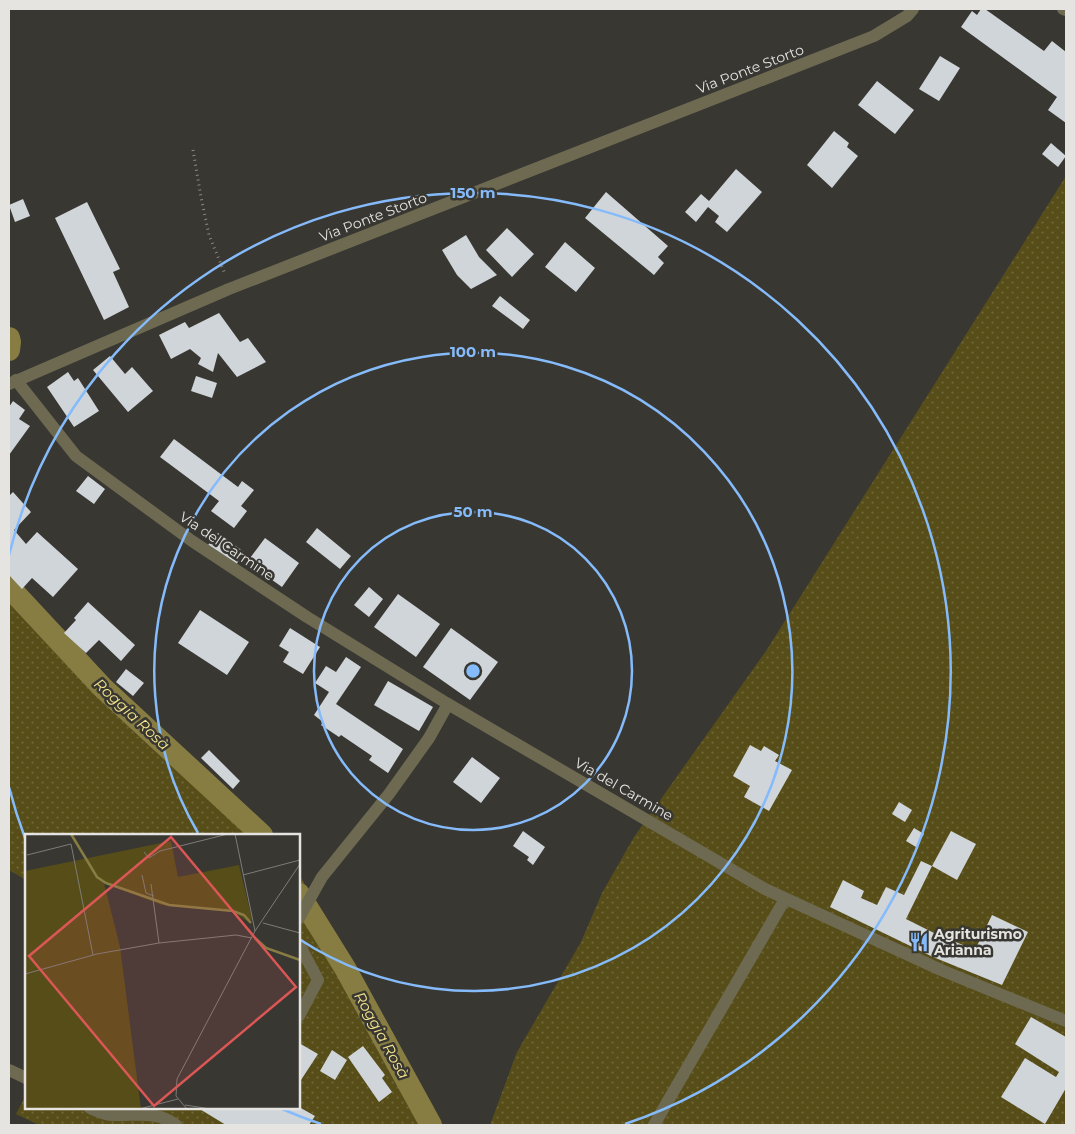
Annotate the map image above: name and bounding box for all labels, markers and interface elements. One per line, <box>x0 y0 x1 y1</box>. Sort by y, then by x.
street label: Via Ponte Storto <box>694 40 807 98</box>
text: 150 m <box>451 183 495 202</box>
street label: Via Ponte Storto <box>317 188 430 246</box>
text: 100 m <box>450 342 496 361</box>
text: 50 m <box>453 502 493 521</box>
street label: Via del Carmine <box>176 508 278 584</box>
centre of rings <box>464 662 482 680</box>
water label: Roggia Rosà <box>90 674 174 754</box>
street label: Via del Carmine <box>572 754 676 824</box>
inset map <box>25 834 300 1109</box>
place label: Agriturismo Arianna <box>933 925 1022 959</box>
restaurant icon: Agriturismo Arianna <box>908 931 930 953</box>
water label: Roggia Rosà <box>350 988 414 1082</box>

